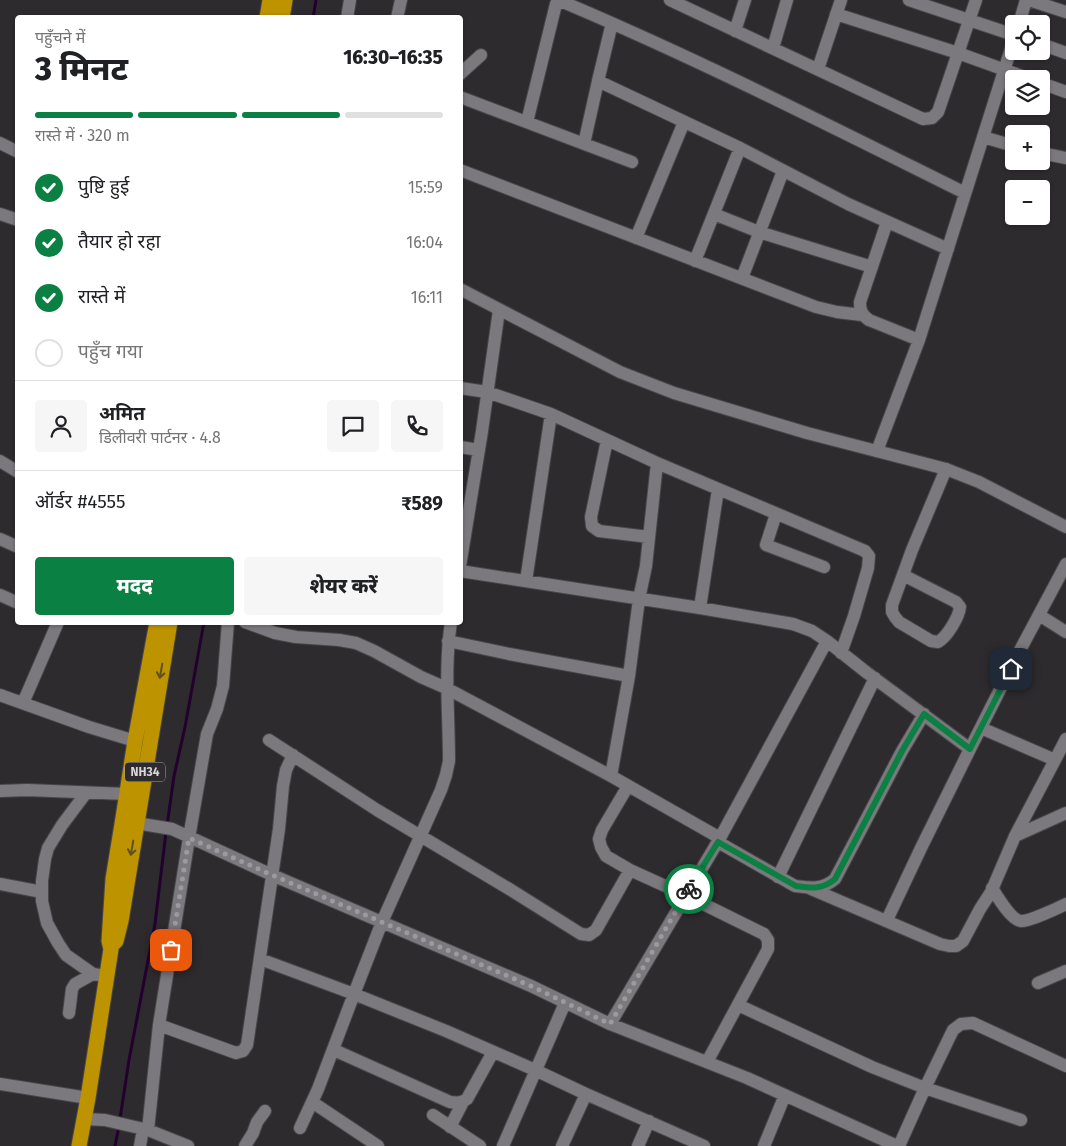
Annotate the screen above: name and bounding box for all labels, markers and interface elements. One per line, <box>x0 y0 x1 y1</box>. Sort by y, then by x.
map controls <box>1005 15 1050 225</box>
button: locate <box>1005 15 1050 60</box>
text: पहुँचने में <box>35 28 85 47</box>
text: 16:30–16:35 <box>343 46 443 69</box>
text: 3 मिनट <box>35 50 128 88</box>
button: layers <box>1005 70 1050 115</box>
button: + <box>1005 125 1050 170</box>
text: रास्ते में · 320 m <box>35 126 130 145</box>
icon: check <box>35 174 63 202</box>
text: पुष्टि हुई <box>78 175 129 198</box>
text: 15:59 <box>408 178 443 197</box>
button: − <box>1005 180 1050 225</box>
icon: check <box>35 229 63 257</box>
text: तैयार हो रहा <box>78 230 160 253</box>
text: 16:04 <box>406 233 443 252</box>
icon: check <box>35 284 63 312</box>
text: रास्ते में <box>78 285 125 308</box>
text: 16:11 <box>411 288 443 307</box>
text: पहुँच गया <box>78 340 143 363</box>
button: person <box>35 400 87 452</box>
button: chat <box>327 400 379 452</box>
button: phone <box>391 400 443 452</box>
text: अमित <box>99 402 145 425</box>
text: डिलीवरी पार्टनर · 4.8 <box>99 428 221 447</box>
text: ऑर्डर #4555 <box>35 490 126 513</box>
text: ₹589 <box>401 492 443 515</box>
button: मदद <box>35 557 234 615</box>
button: शेयर करें <box>244 557 443 615</box>
pin <box>990 648 1032 690</box>
icon: home <box>997 655 1025 683</box>
one-way arrow <box>156 662 166 678</box>
road number: NH34 <box>125 762 165 782</box>
one-way arrow <box>127 840 137 856</box>
courier <box>664 864 714 914</box>
icon: bike <box>675 875 703 903</box>
pin <box>150 929 192 971</box>
icon: bag <box>157 936 185 964</box>

